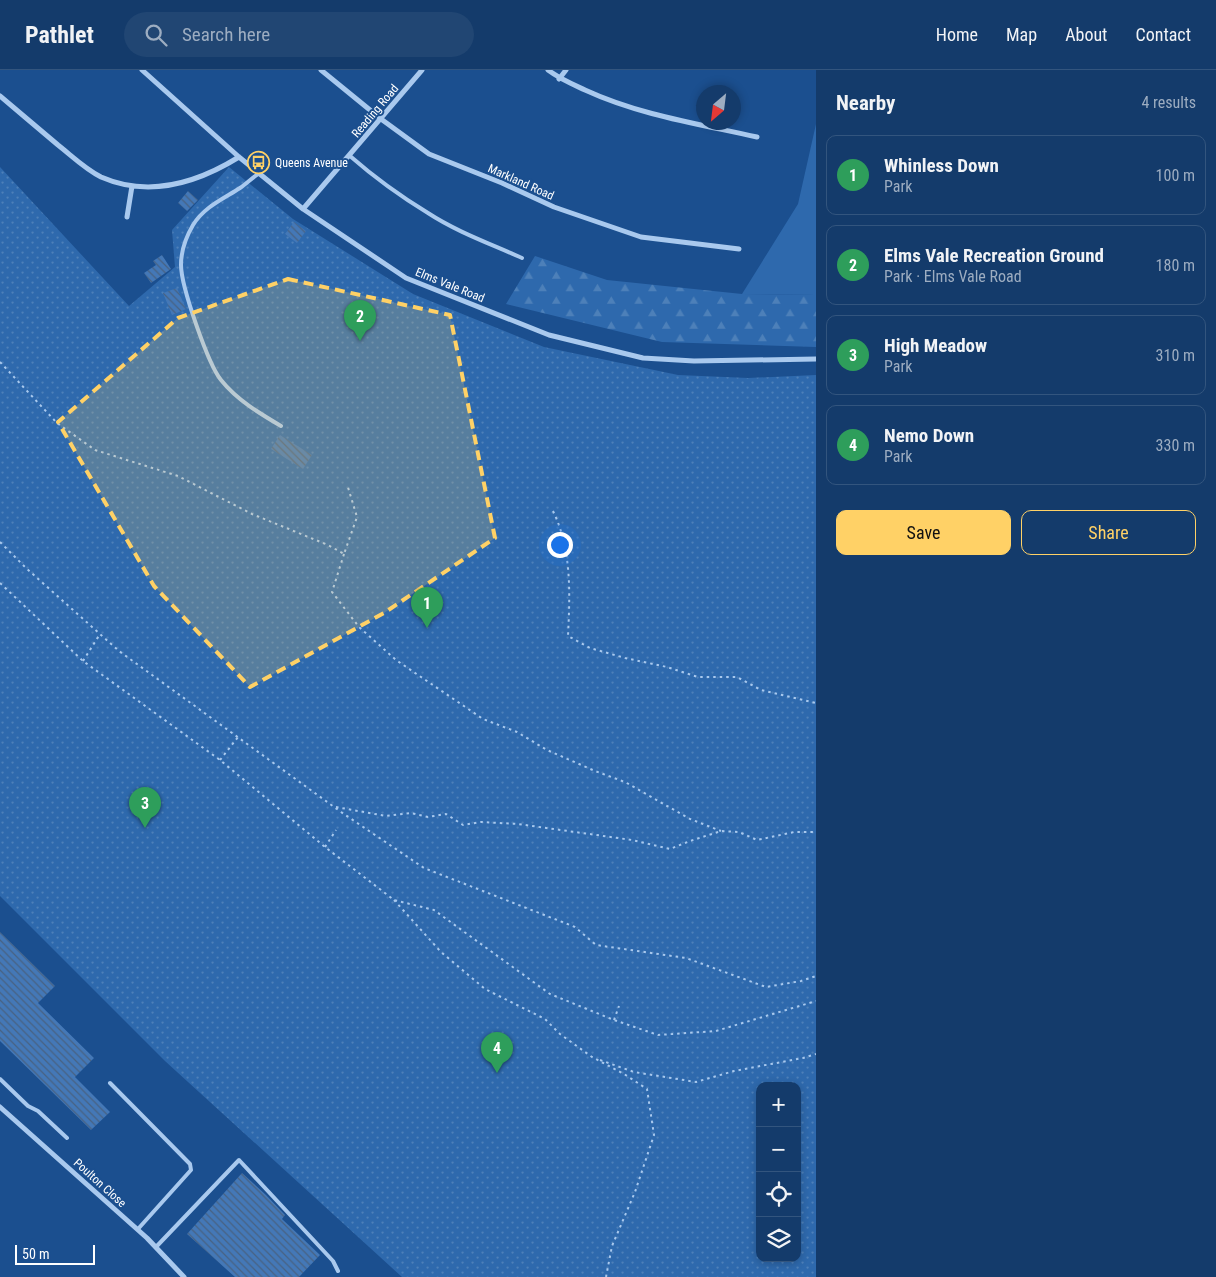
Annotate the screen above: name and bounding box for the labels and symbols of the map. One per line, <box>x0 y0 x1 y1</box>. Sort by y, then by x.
street label: Reading Road <box>349 82 401 140</box>
north arrow <box>696 85 741 130</box>
bus stop icon: Queens Avenue <box>247 151 271 175</box>
place label: Queens Avenue <box>275 156 348 170</box>
street label: Markland Road <box>486 161 556 203</box>
street label: Elms Vale Road <box>413 265 487 305</box>
pin: 2 <box>344 300 376 341</box>
your location <box>547 532 573 558</box>
pin: 1 <box>411 587 443 628</box>
pin: 3 <box>129 787 161 828</box>
pin: 4 <box>481 1032 513 1073</box>
street label: Poulton Close <box>71 1156 129 1210</box>
scale bar <box>15 1242 95 1265</box>

